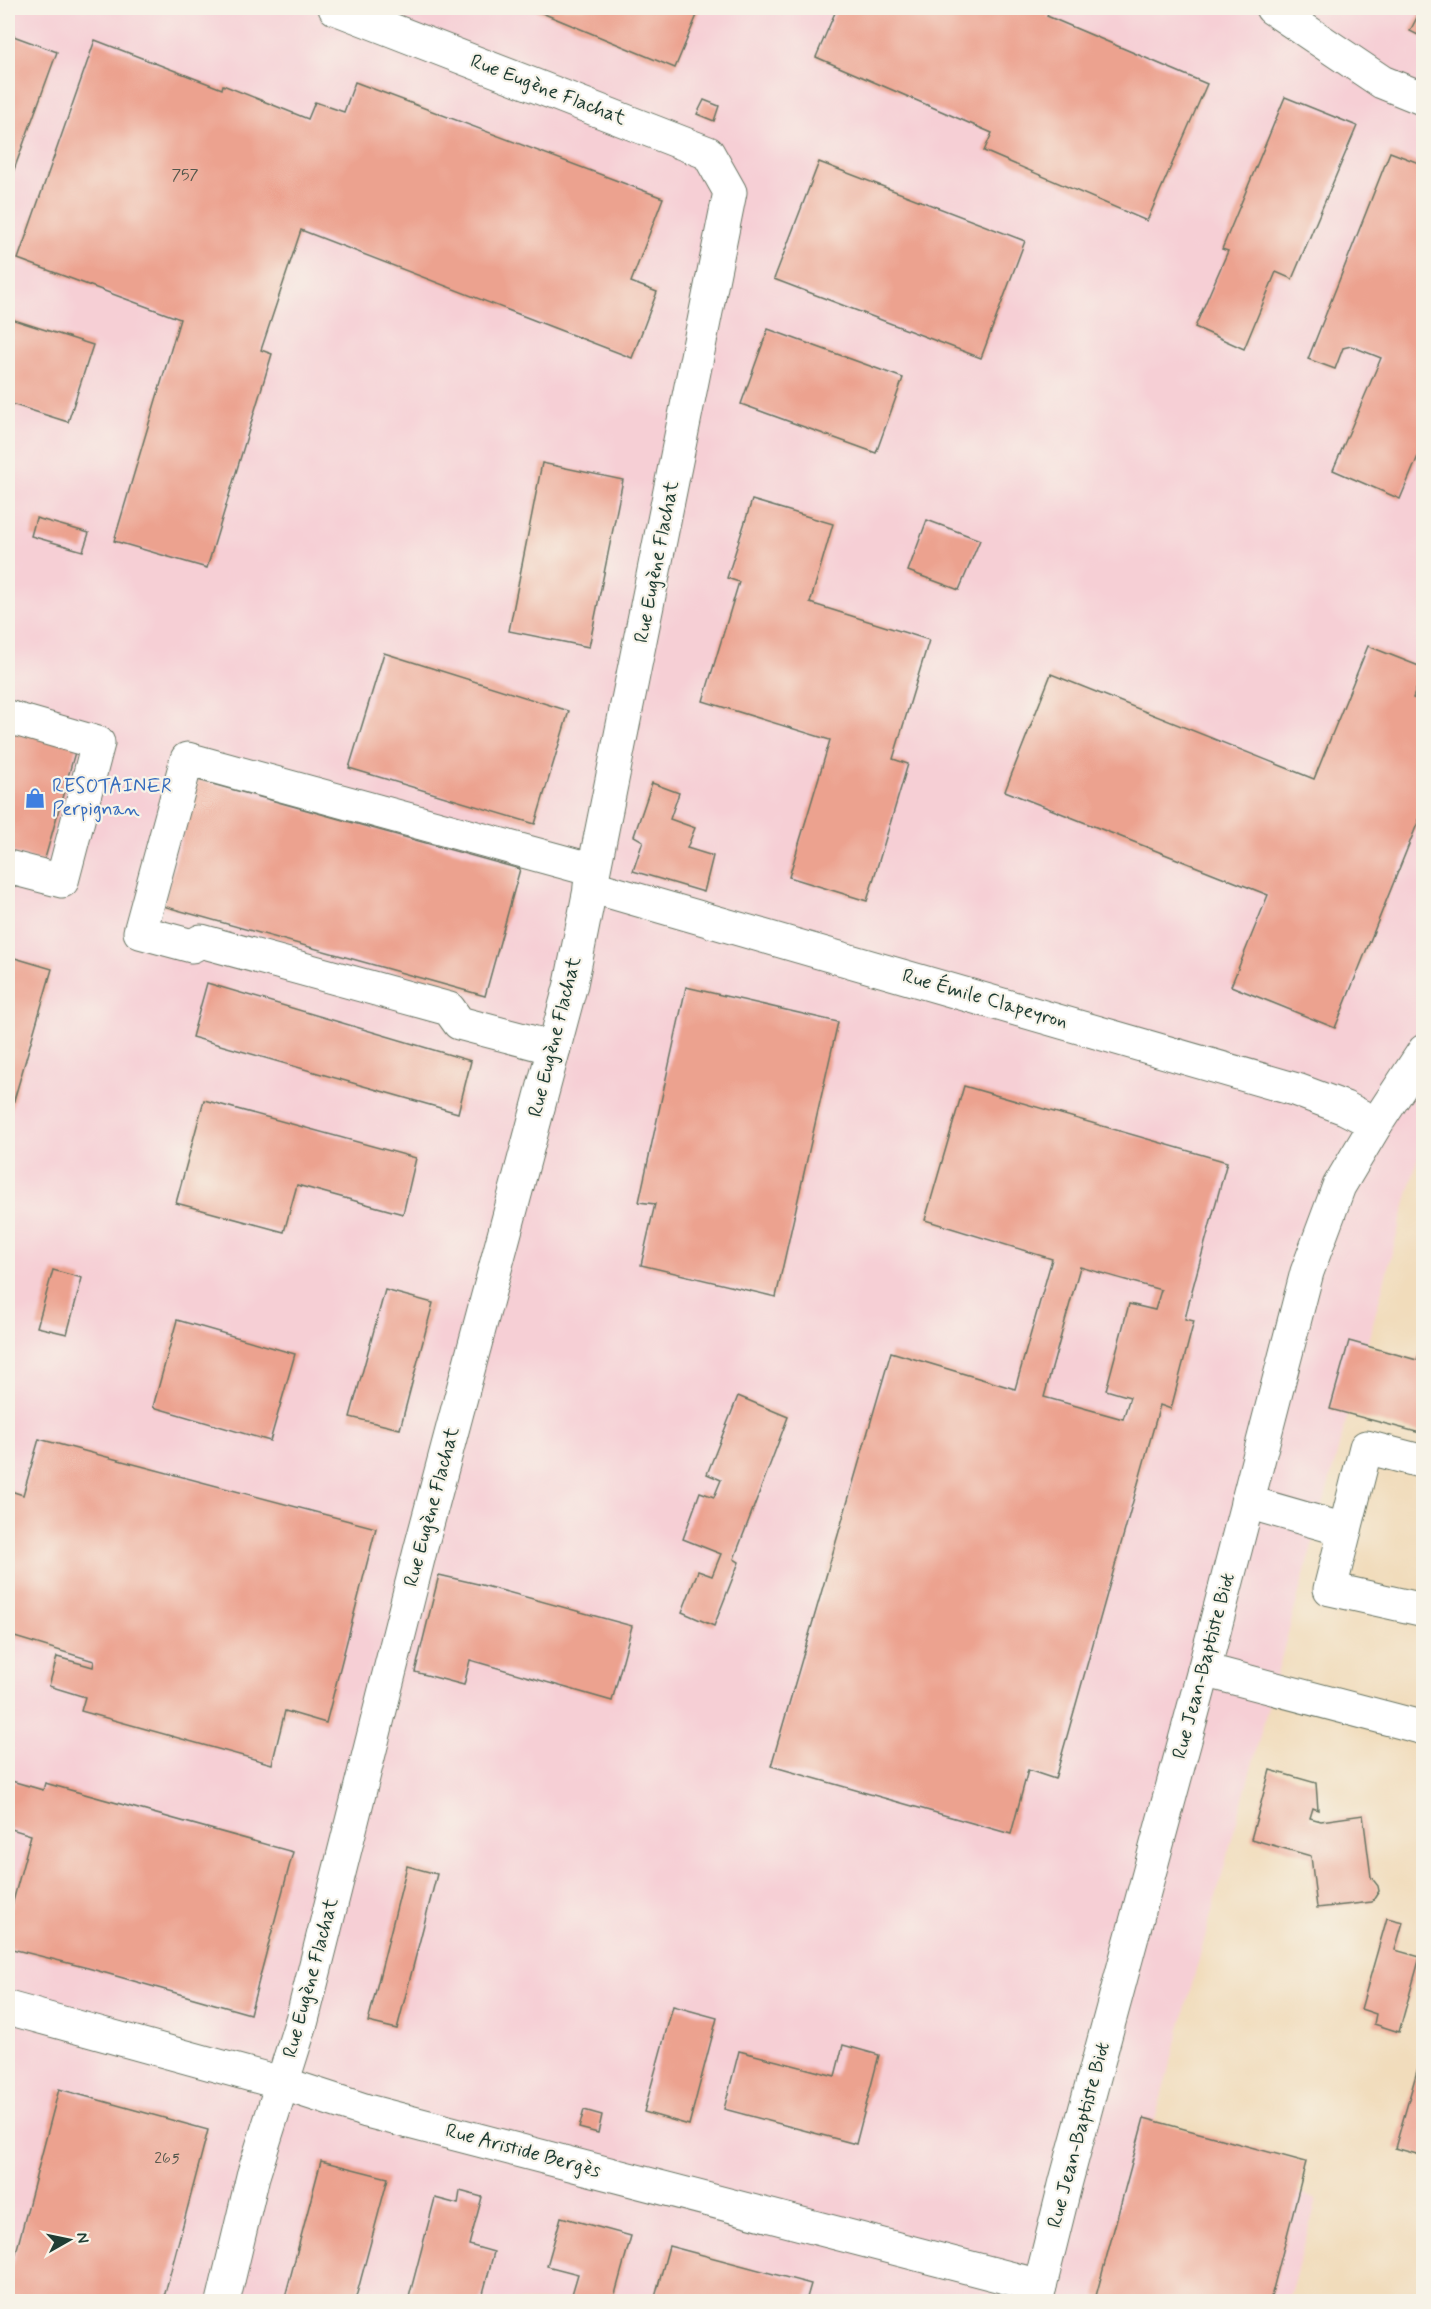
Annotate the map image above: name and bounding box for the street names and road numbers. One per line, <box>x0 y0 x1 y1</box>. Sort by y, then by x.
street label: Rue Eugène Flachat <box>466 48 630 132</box>
street label: Rue Eugène Flachat <box>628 478 686 645</box>
street label: Rue Eugène Flachat <box>522 954 588 1120</box>
street label: Rue Émile Clapeyron <box>899 962 1071 1036</box>
street label: Rue Eugène Flachat <box>398 1424 466 1590</box>
street label: Rue Jean-Baptiste Biot <box>1166 1570 1242 1762</box>
street label: Rue Eugène Flachat <box>277 1895 345 2061</box>
street label: Rue Jean-Baptiste Biot <box>1041 2039 1117 2231</box>
street label: Rue Aristide Bergès <box>442 2117 604 2185</box>

